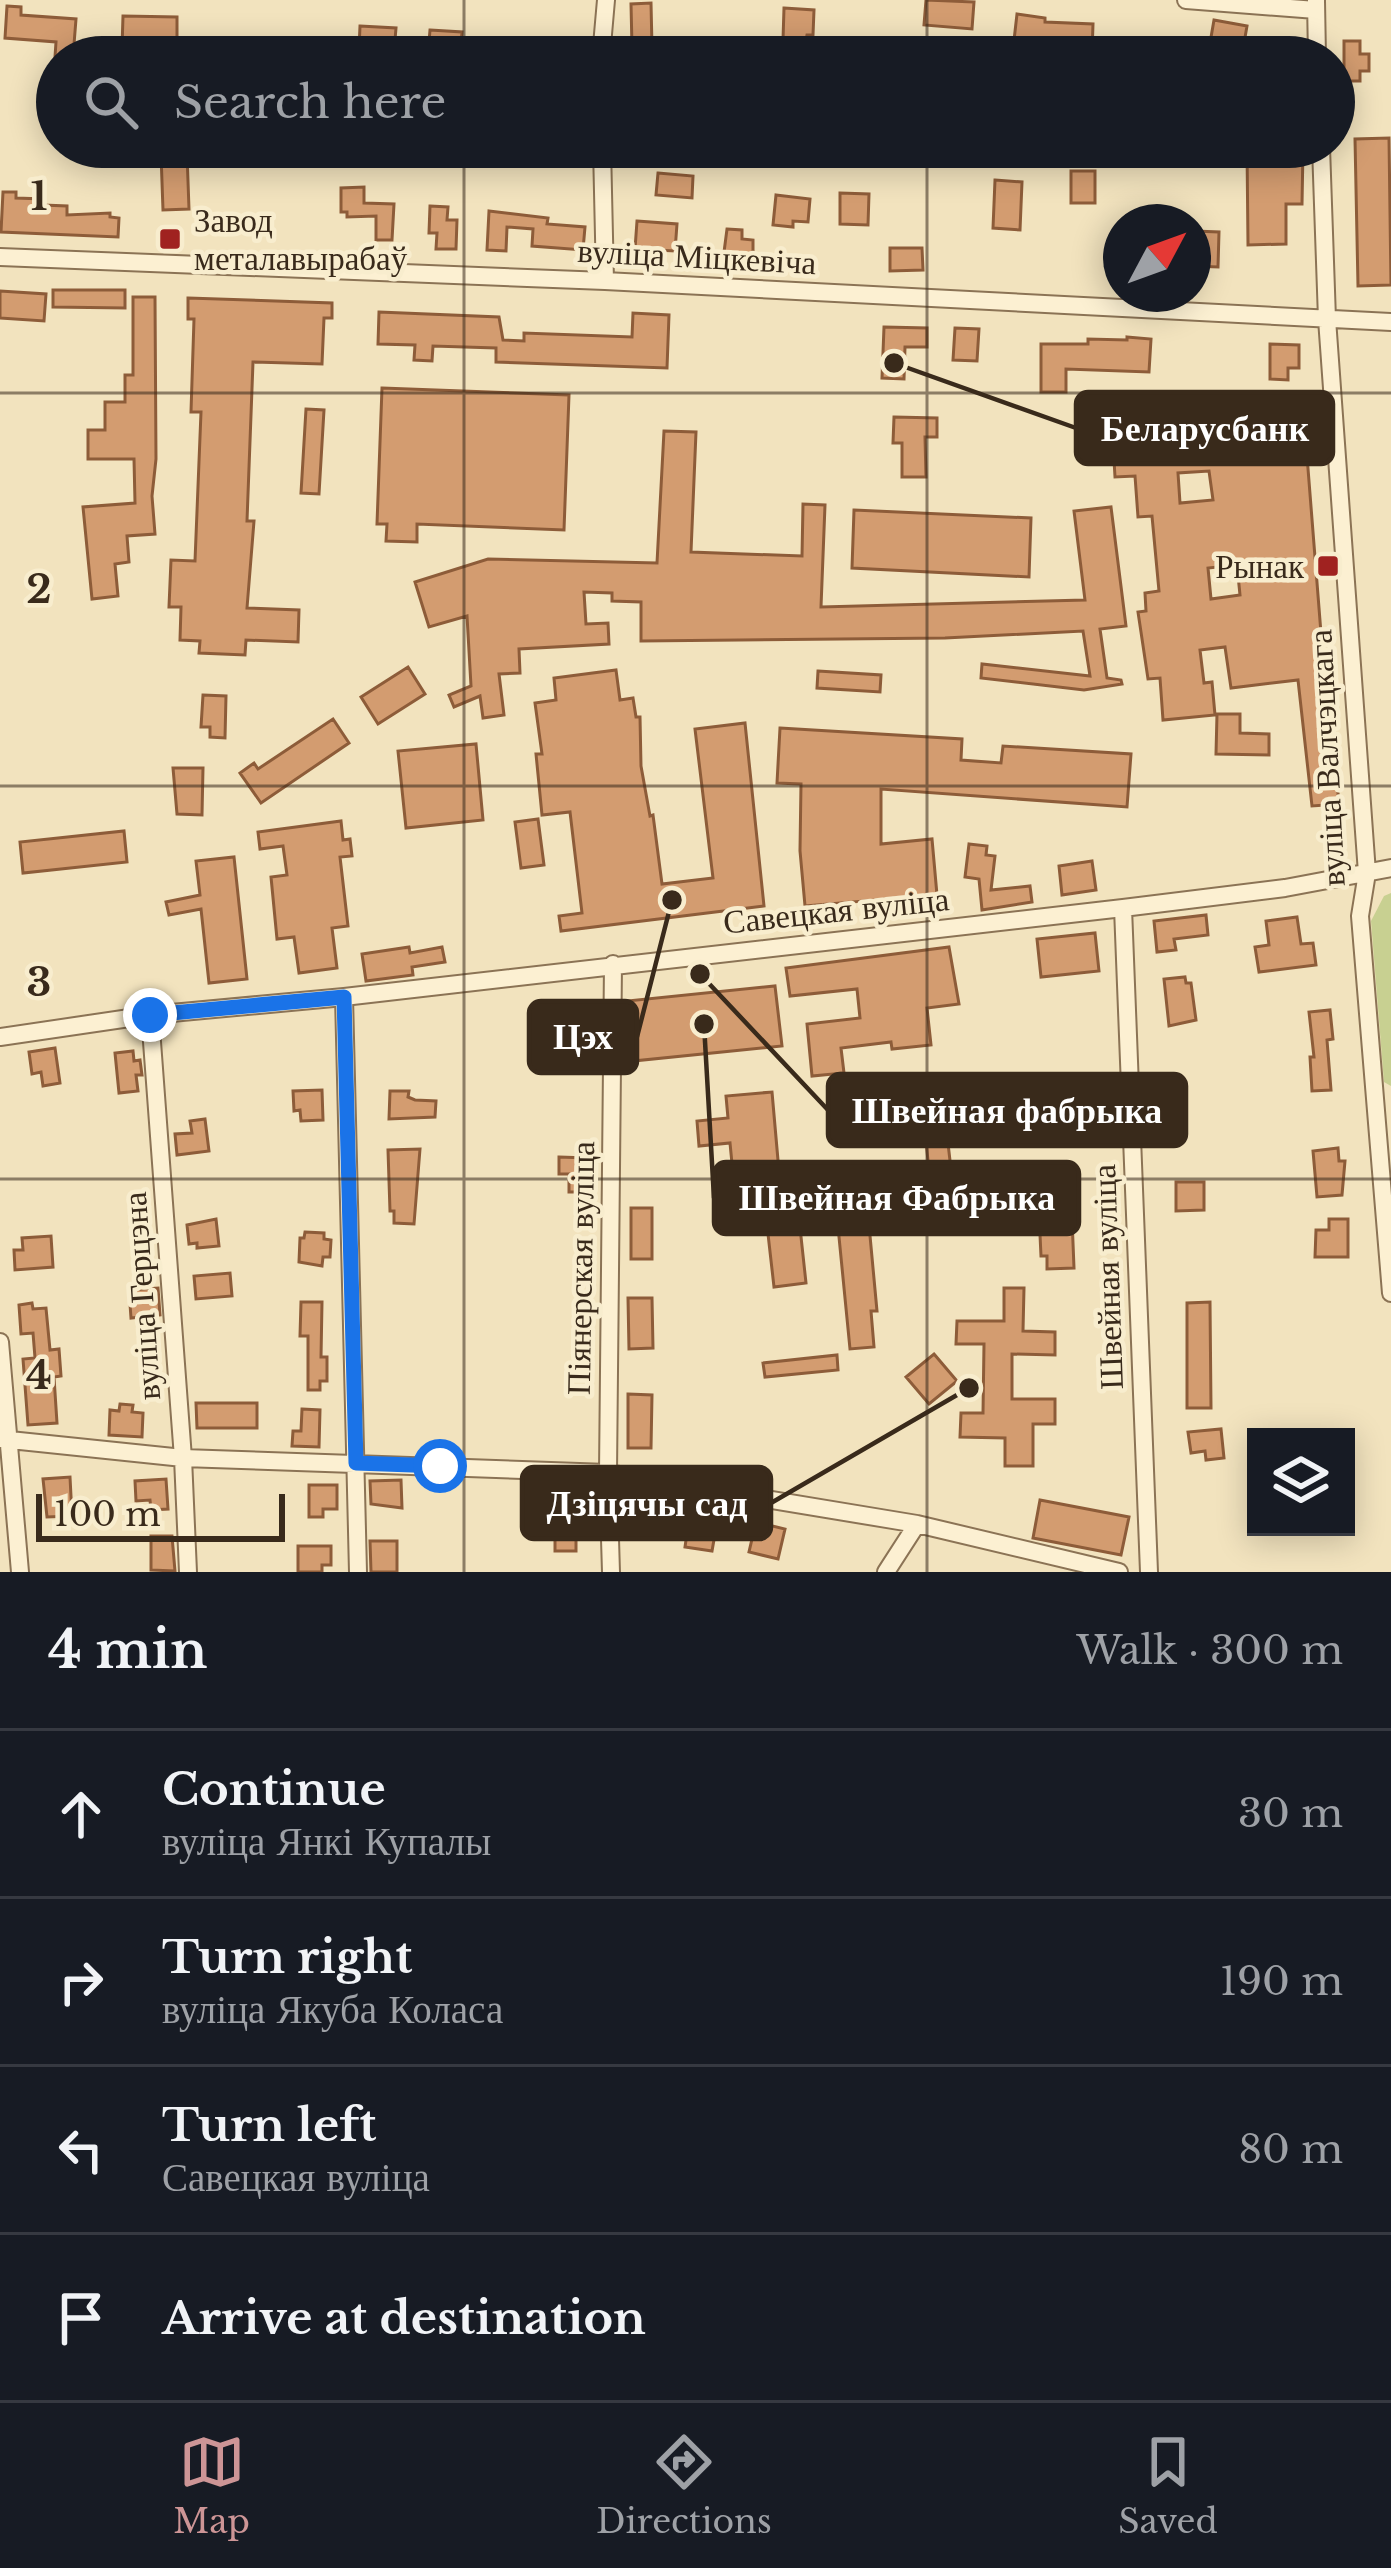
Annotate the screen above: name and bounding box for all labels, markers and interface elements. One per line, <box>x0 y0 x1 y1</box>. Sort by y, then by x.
search box <box>36 36 1355 168</box>
icon: search <box>78 69 144 135</box>
text: Search here <box>174 74 446 130</box>
text: 1 <box>30 172 48 221</box>
place label: Завод металавырабаў <box>194 200 408 279</box>
north arrow <box>1103 204 1211 312</box>
marker: Завод металавырабаў <box>157 226 183 252</box>
street label: вуліца Міцкевіча <box>577 230 818 283</box>
callout: Беларусбанк <box>1076 392 1333 464</box>
text: Беларусбанк <box>1101 406 1309 451</box>
place label: Рынак <box>1215 546 1305 587</box>
marker: Рынак <box>1315 553 1341 579</box>
text: 2 <box>26 565 52 614</box>
street label: вуліца Валчэцкага <box>1299 628 1354 887</box>
street label: Савецкая вуліца <box>721 878 951 943</box>
text: 3 <box>27 958 51 1007</box>
route end <box>123 988 177 1042</box>
callout: Цэх <box>529 1001 637 1073</box>
text: Цэх <box>553 1014 613 1059</box>
callout: Швейная фабрыка <box>828 1074 1186 1146</box>
text: Швейная фабрыка <box>852 1088 1162 1133</box>
street label: Піянерская вуліца <box>558 1140 603 1395</box>
callout: Швейная Фабрыка <box>714 1162 1079 1234</box>
street label: Швейная вуліца <box>1083 1163 1132 1390</box>
text: Швейная Фабрыка <box>739 1175 1055 1220</box>
street label: вуліца Герцэна <box>114 1190 169 1402</box>
text: 4 <box>26 1351 52 1400</box>
map controls <box>1247 1428 1355 1536</box>
button: layers <box>1247 1428 1355 1536</box>
route start <box>413 1439 467 1493</box>
callout: Дзіцячы сад <box>522 1467 771 1539</box>
text: Дзіцячы сад <box>547 1481 747 1526</box>
scale bar <box>36 1488 285 1541</box>
text: 100 m <box>54 1494 161 1535</box>
text: 4 min <box>48 1619 207 1682</box>
text: Walk · 300 m <box>1077 1626 1343 1675</box>
text: Continue <box>162 1761 386 1817</box>
icon: ahead <box>48 1781 114 1847</box>
text: 30 m <box>1238 1789 1343 1838</box>
text: вуліца Янкі Купалы <box>162 1817 491 1866</box>
text: Turn right <box>162 1929 412 1985</box>
icon: right <box>48 1949 114 2015</box>
text: 190 m <box>1220 1957 1343 2006</box>
text: вуліца Якуба Коласа <box>162 1985 503 2034</box>
text: Turn left <box>162 2097 376 2153</box>
icon: left <box>48 2117 114 2183</box>
text: 80 m <box>1238 2125 1343 2174</box>
text: Савецкая вуліца <box>162 2153 430 2202</box>
icon: arrive <box>48 2285 114 2351</box>
text: Arrive at destination <box>162 2290 646 2346</box>
tab: Map <box>173 2429 250 2542</box>
tab: Directions <box>596 2429 772 2542</box>
tab: Saved <box>1118 2429 1218 2542</box>

